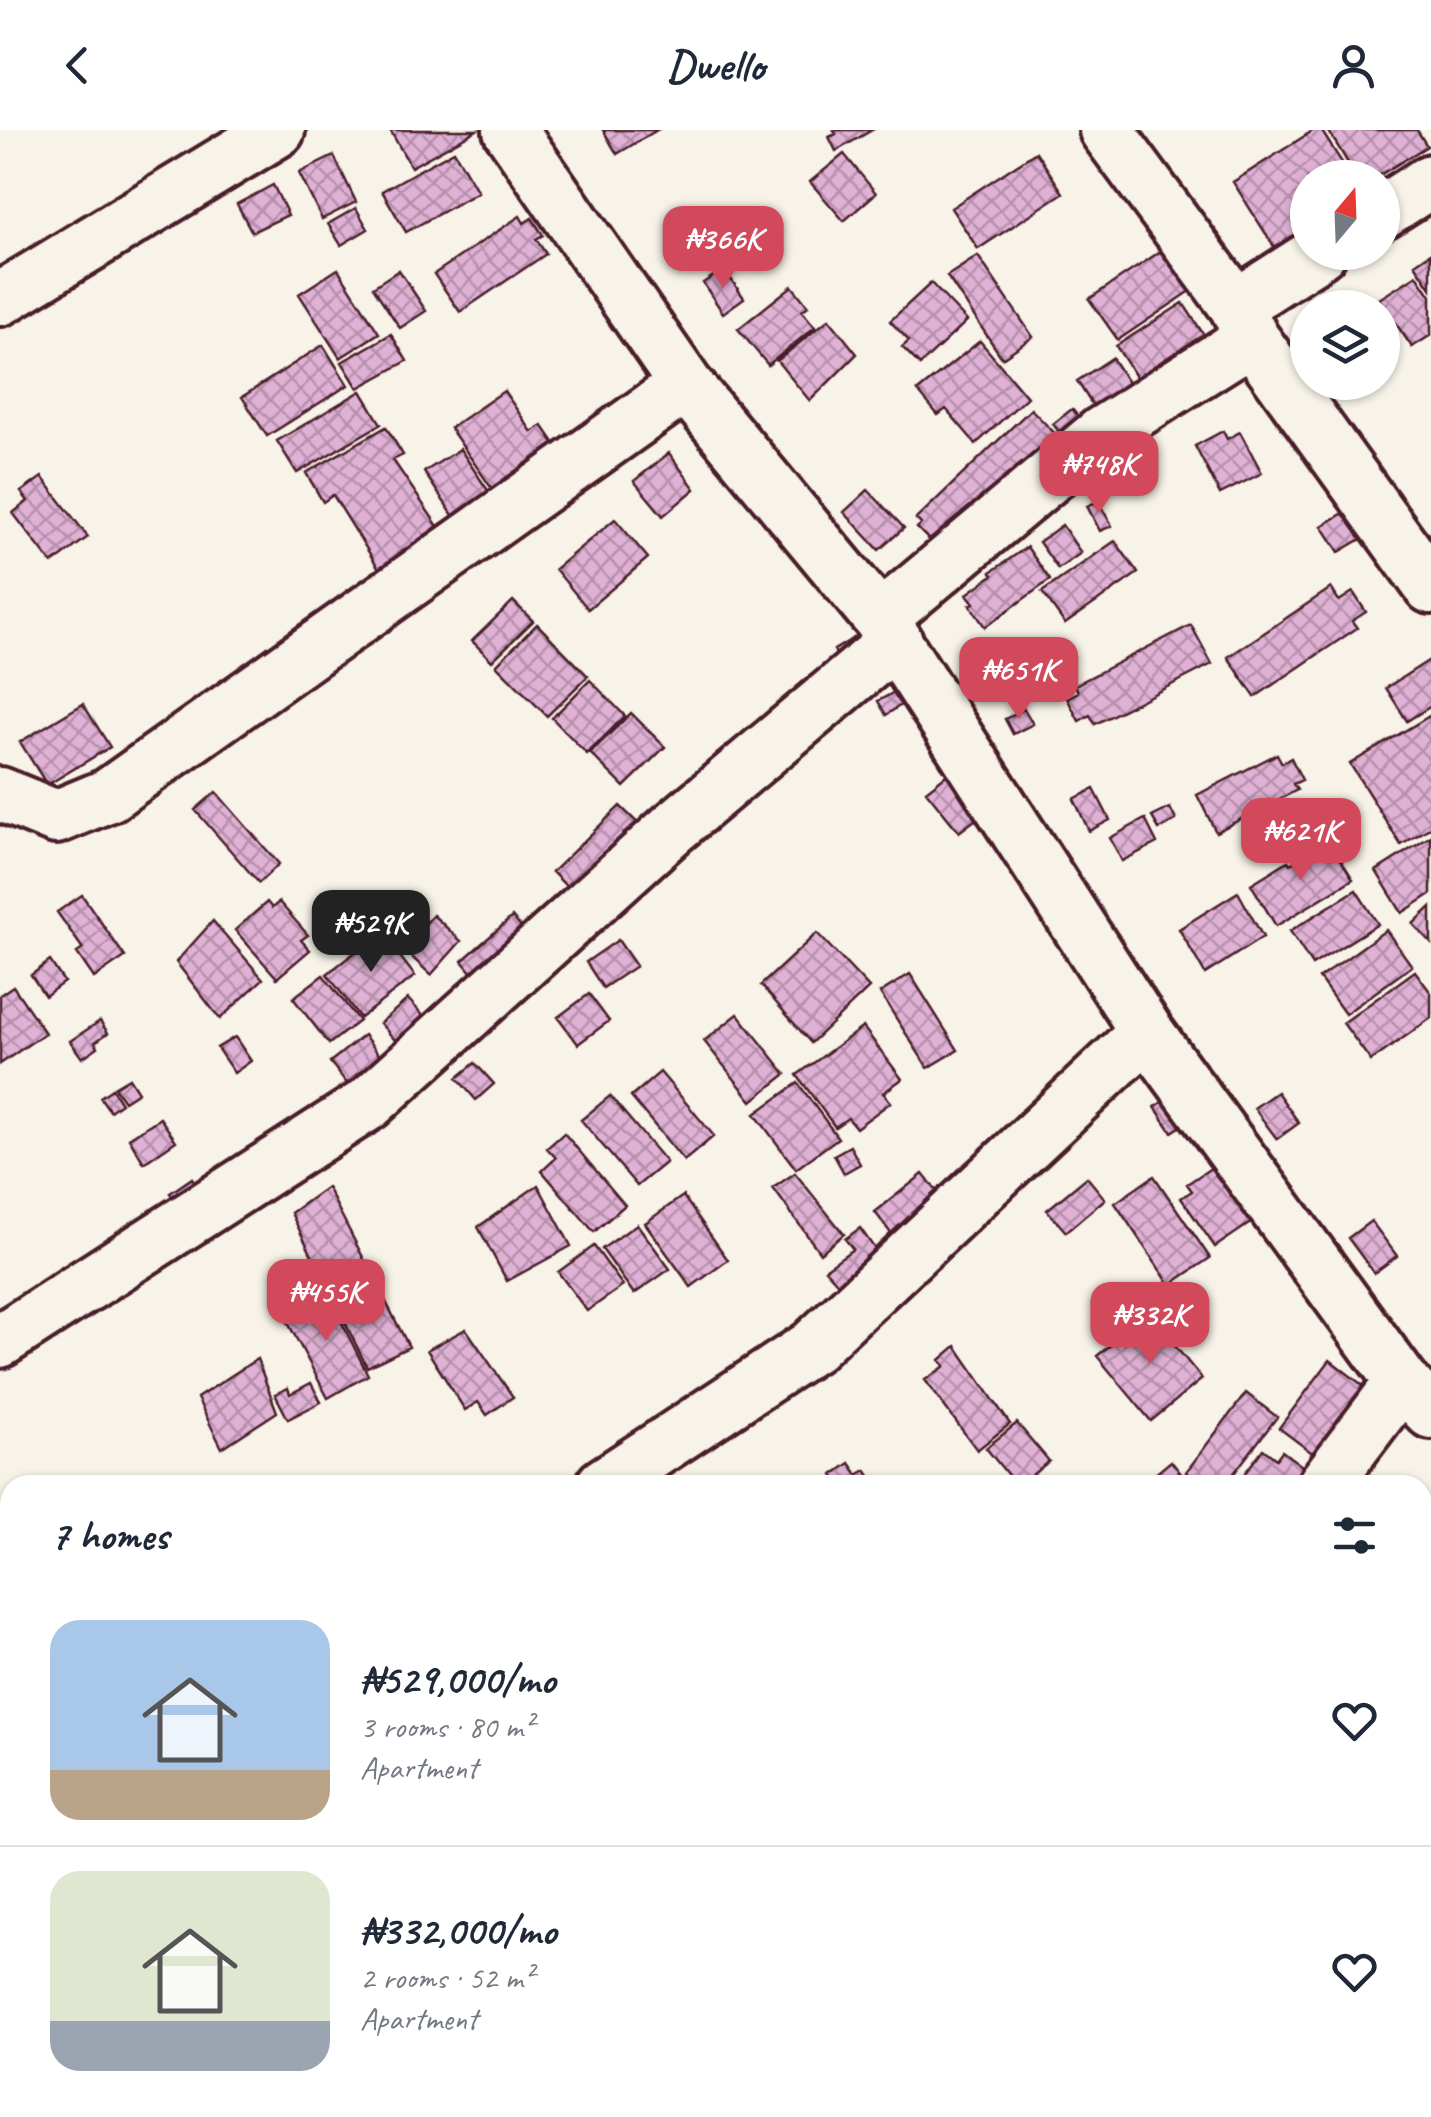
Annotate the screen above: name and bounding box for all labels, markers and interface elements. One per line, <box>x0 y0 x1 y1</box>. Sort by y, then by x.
text: Dwello <box>667 37 764 94</box>
icon: back <box>50 38 105 93</box>
icon: person <box>1326 38 1381 93</box>
north arrow <box>1290 160 1400 270</box>
map controls <box>1290 160 1400 400</box>
pin: ₦366K <box>653 206 793 291</box>
text: ₦366K <box>685 218 761 259</box>
button: layers <box>1290 290 1400 400</box>
pin: ₦748K <box>1029 431 1169 516</box>
text: ₦748K <box>1061 443 1137 484</box>
pin: ₦651K <box>949 637 1089 722</box>
text: ₦651K <box>981 649 1057 690</box>
pin: ₦621K <box>1231 798 1371 883</box>
text: ₦621K <box>1263 810 1339 851</box>
pin: ₦529K <box>301 890 441 975</box>
text: ₦529K <box>334 902 408 943</box>
pin: ₦455K <box>256 1259 396 1344</box>
text: ₦455K <box>289 1271 363 1312</box>
pin: ₦332K <box>1080 1282 1220 1367</box>
text: ₦332K <box>1112 1294 1188 1335</box>
icon: filters <box>1327 1508 1382 1563</box>
text: 7 homes <box>50 1509 168 1562</box>
text: ₦529,000/mo <box>360 1653 555 1706</box>
icon: home <box>130 1660 250 1780</box>
icon: heart <box>1327 1693 1382 1748</box>
text: 3 rooms · 80 m² <box>360 1706 533 1747</box>
text: Apartment <box>360 1747 478 1788</box>
text: ₦332,000/mo <box>360 1904 556 1957</box>
icon: home <box>130 1911 250 2031</box>
icon: heart <box>1327 1944 1382 1999</box>
text: 2 rooms · 52 m² <box>360 1957 533 1998</box>
text: Apartment <box>360 1998 478 2039</box>

